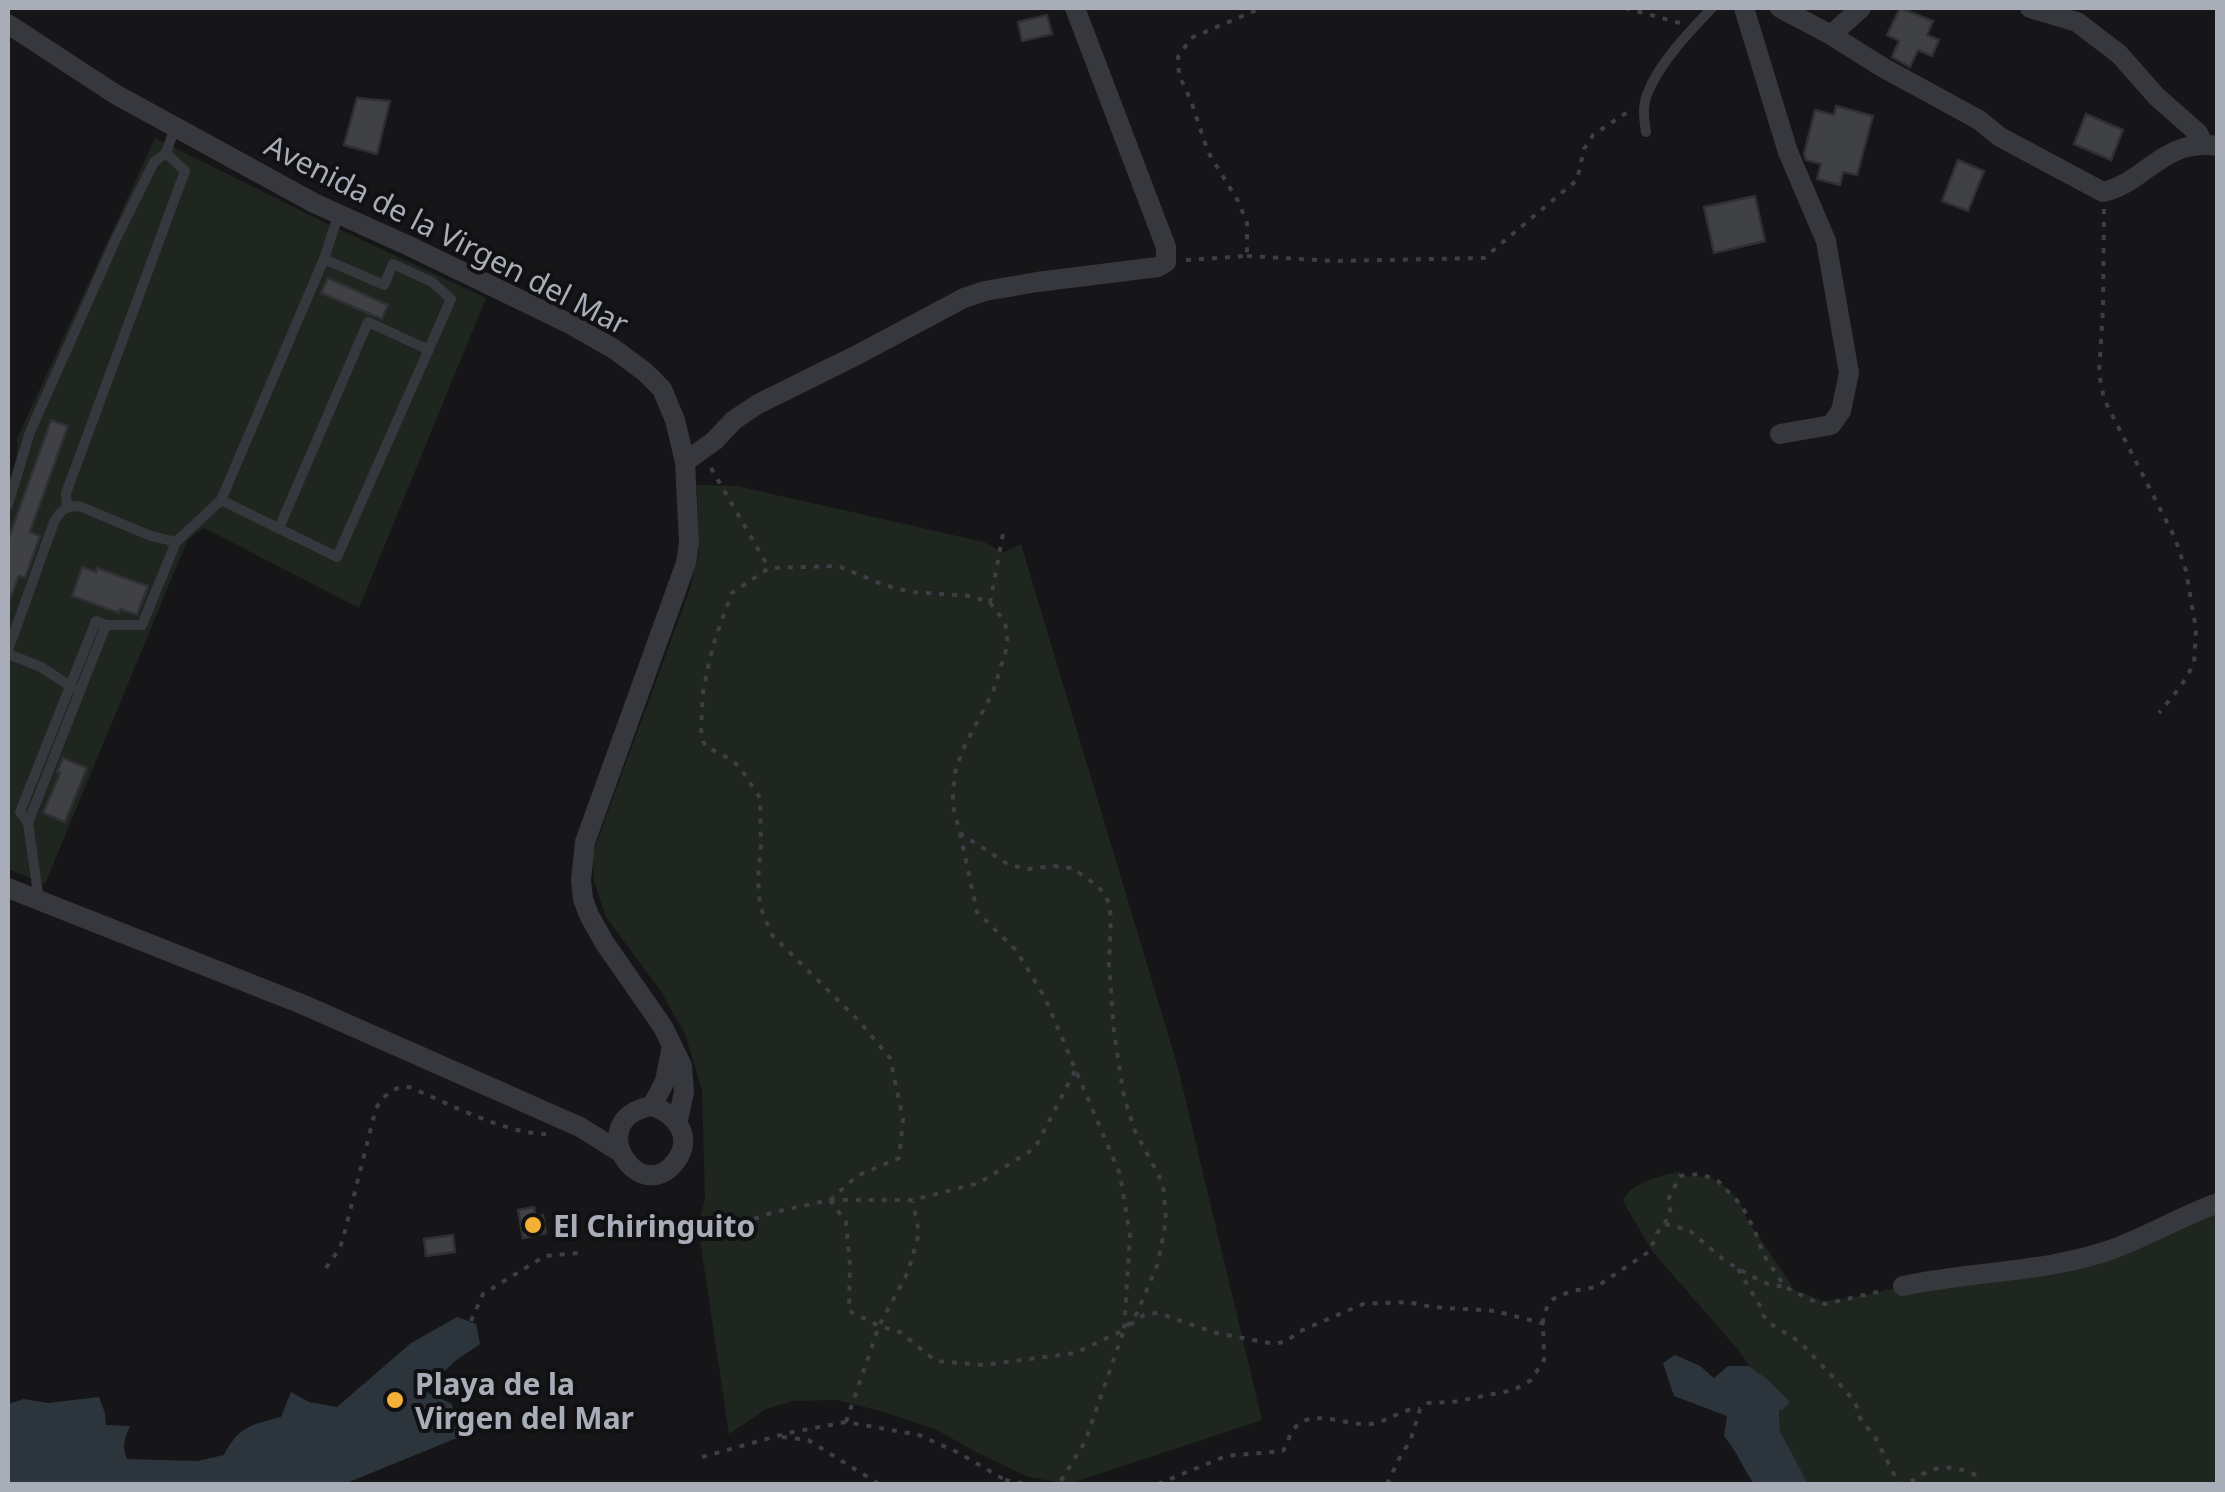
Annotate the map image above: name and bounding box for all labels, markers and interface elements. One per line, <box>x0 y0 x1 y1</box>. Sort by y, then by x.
street label: Avenida de la Virgen del Mar <box>258 124 636 344</box>
place label: El Chiringuito <box>553 1205 755 1246</box>
marker: El Chiringuito <box>522 1214 544 1236</box>
place label: Playa de la Virgen del Mar <box>415 1363 635 1438</box>
marker: Playa de la Virgen del Mar <box>384 1389 406 1411</box>

